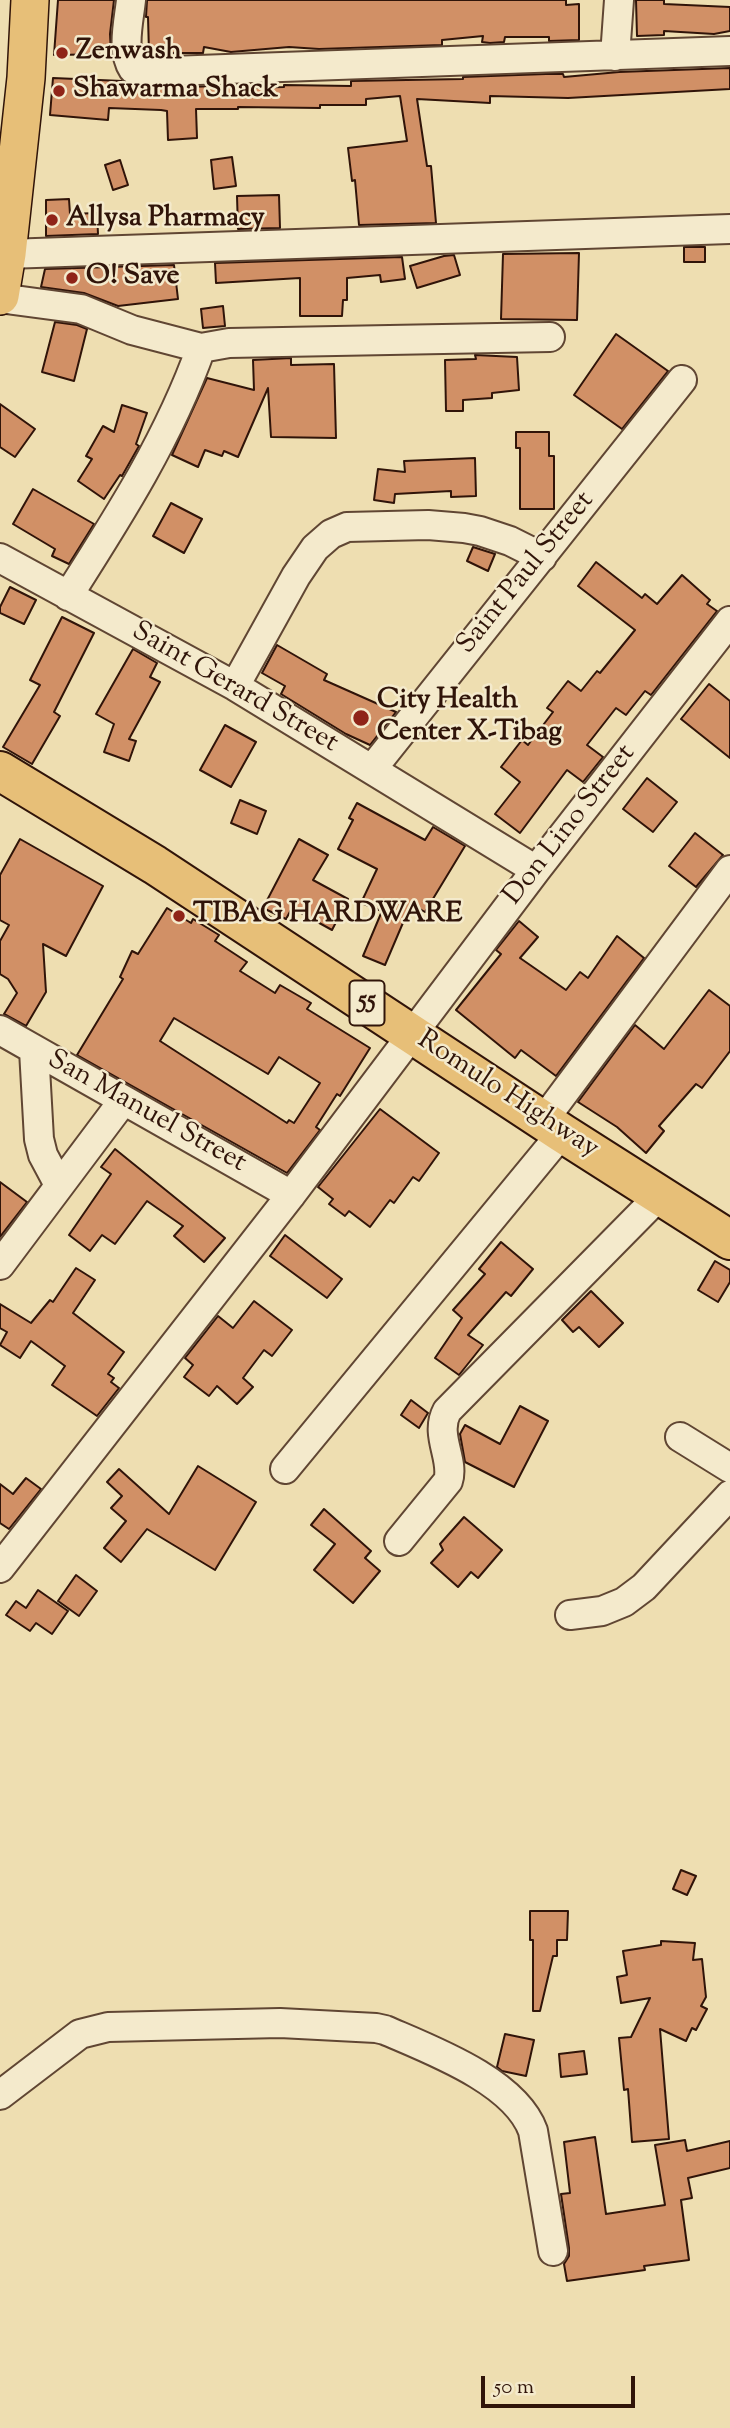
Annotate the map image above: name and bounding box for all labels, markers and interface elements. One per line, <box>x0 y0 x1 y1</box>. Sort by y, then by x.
place label: Zenwash <box>76 36 182 70</box>
marker: Zenwash <box>54 45 70 61</box>
place label: Shawarma Shack <box>73 74 278 108</box>
marker: Shawarma Shack <box>51 83 67 99</box>
place label: Allysa Pharmacy <box>66 203 265 237</box>
marker: Allysa Pharmacy <box>44 212 60 228</box>
place label: O! Save <box>86 261 180 295</box>
marker: O! Save <box>64 270 80 286</box>
street label: Saint Paul Street <box>451 486 603 662</box>
street label: Saint Gerard Street <box>125 616 343 762</box>
place label: City Health Center X-Tibag <box>377 685 562 751</box>
marker: City Health Center X-Tibag <box>351 708 371 728</box>
street label: Don Lino Street <box>498 739 644 913</box>
place label: TIBAG HARDWARE <box>193 899 462 933</box>
marker: TIBAG HARDWARE <box>171 908 187 924</box>
road number: 55 <box>350 980 384 1026</box>
street label: Romulo Highway <box>410 1025 604 1167</box>
street label: San Manuel Street <box>41 1044 251 1182</box>
scale bar <box>485 2362 639 2406</box>
text: 50 m <box>494 2373 534 2403</box>

